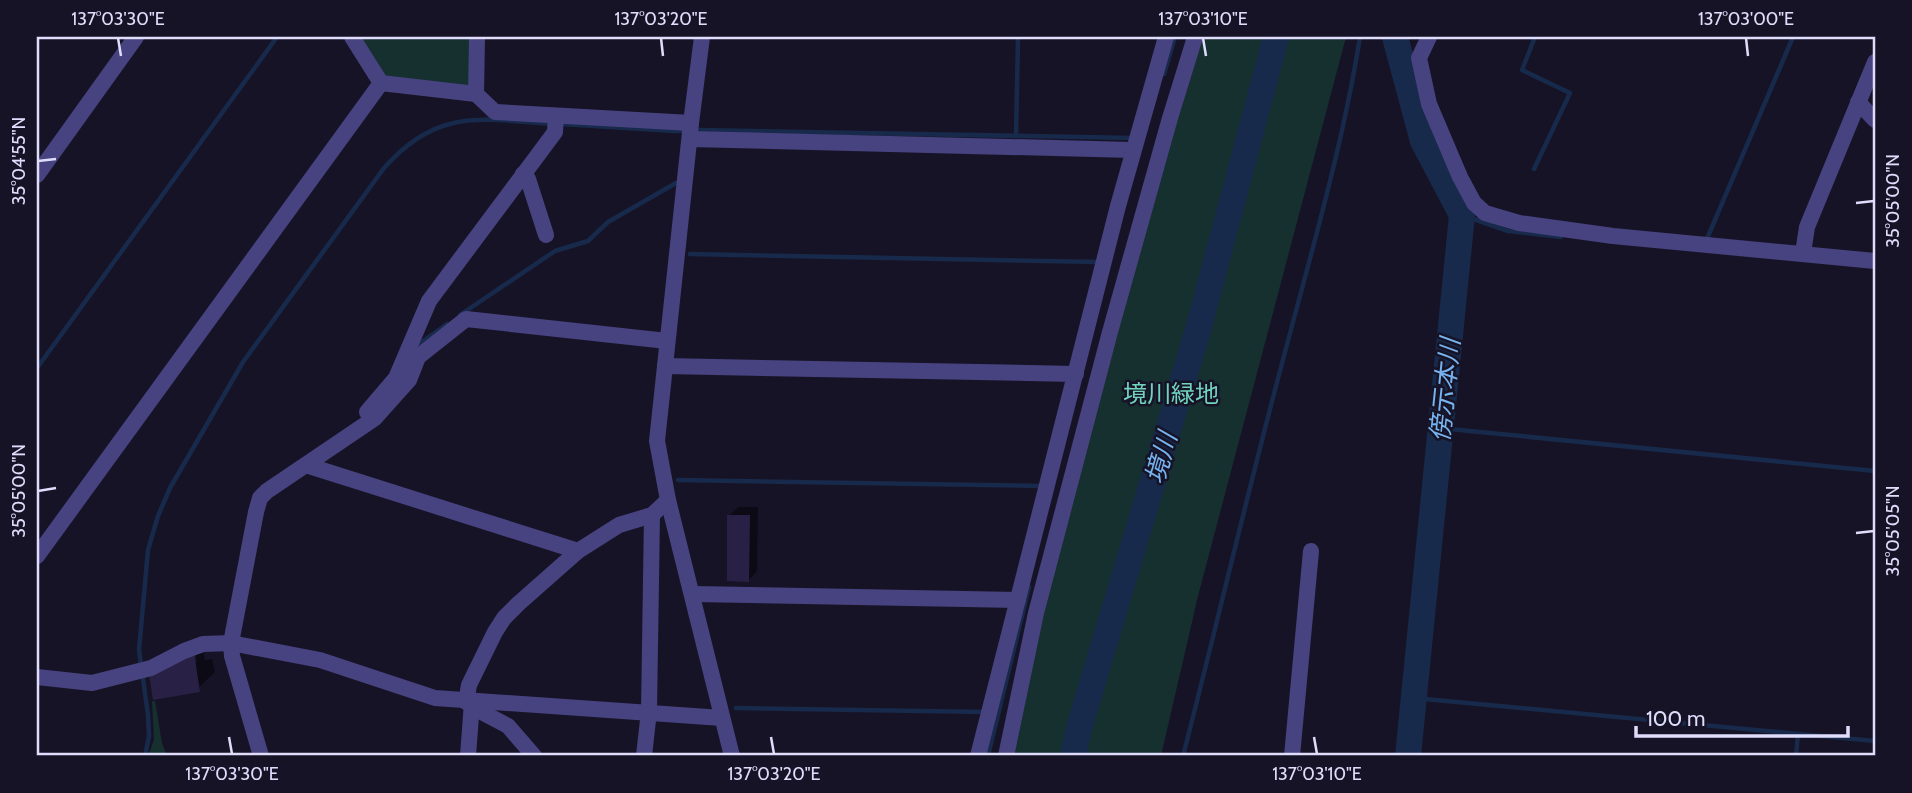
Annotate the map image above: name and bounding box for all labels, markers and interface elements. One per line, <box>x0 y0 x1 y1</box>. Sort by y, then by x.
text: 137°03'30"E <box>71 8 165 30</box>
text: 137°03'20"E <box>614 8 708 30</box>
text: 137°03'10"E <box>1158 8 1248 30</box>
text: 137°03'00"E <box>1698 8 1794 30</box>
text: 35°04'55"N <box>8 117 30 205</box>
text: 35°05'00"N <box>1882 154 1904 248</box>
water label: 傍示本川 <box>1424 334 1467 443</box>
park label: 境川緑地 <box>1123 379 1219 408</box>
water label: 境川 <box>1138 426 1184 487</box>
text: 35°05'00"N <box>8 444 30 538</box>
text: 35°05'05"N <box>1882 486 1904 576</box>
scale bar <box>1636 695 1847 739</box>
text: 100 m <box>1646 706 1705 731</box>
text: 137°03'30"E <box>185 763 279 785</box>
text: 137°03'20"E <box>727 763 821 785</box>
text: 137°03'10"E <box>1272 763 1362 785</box>

